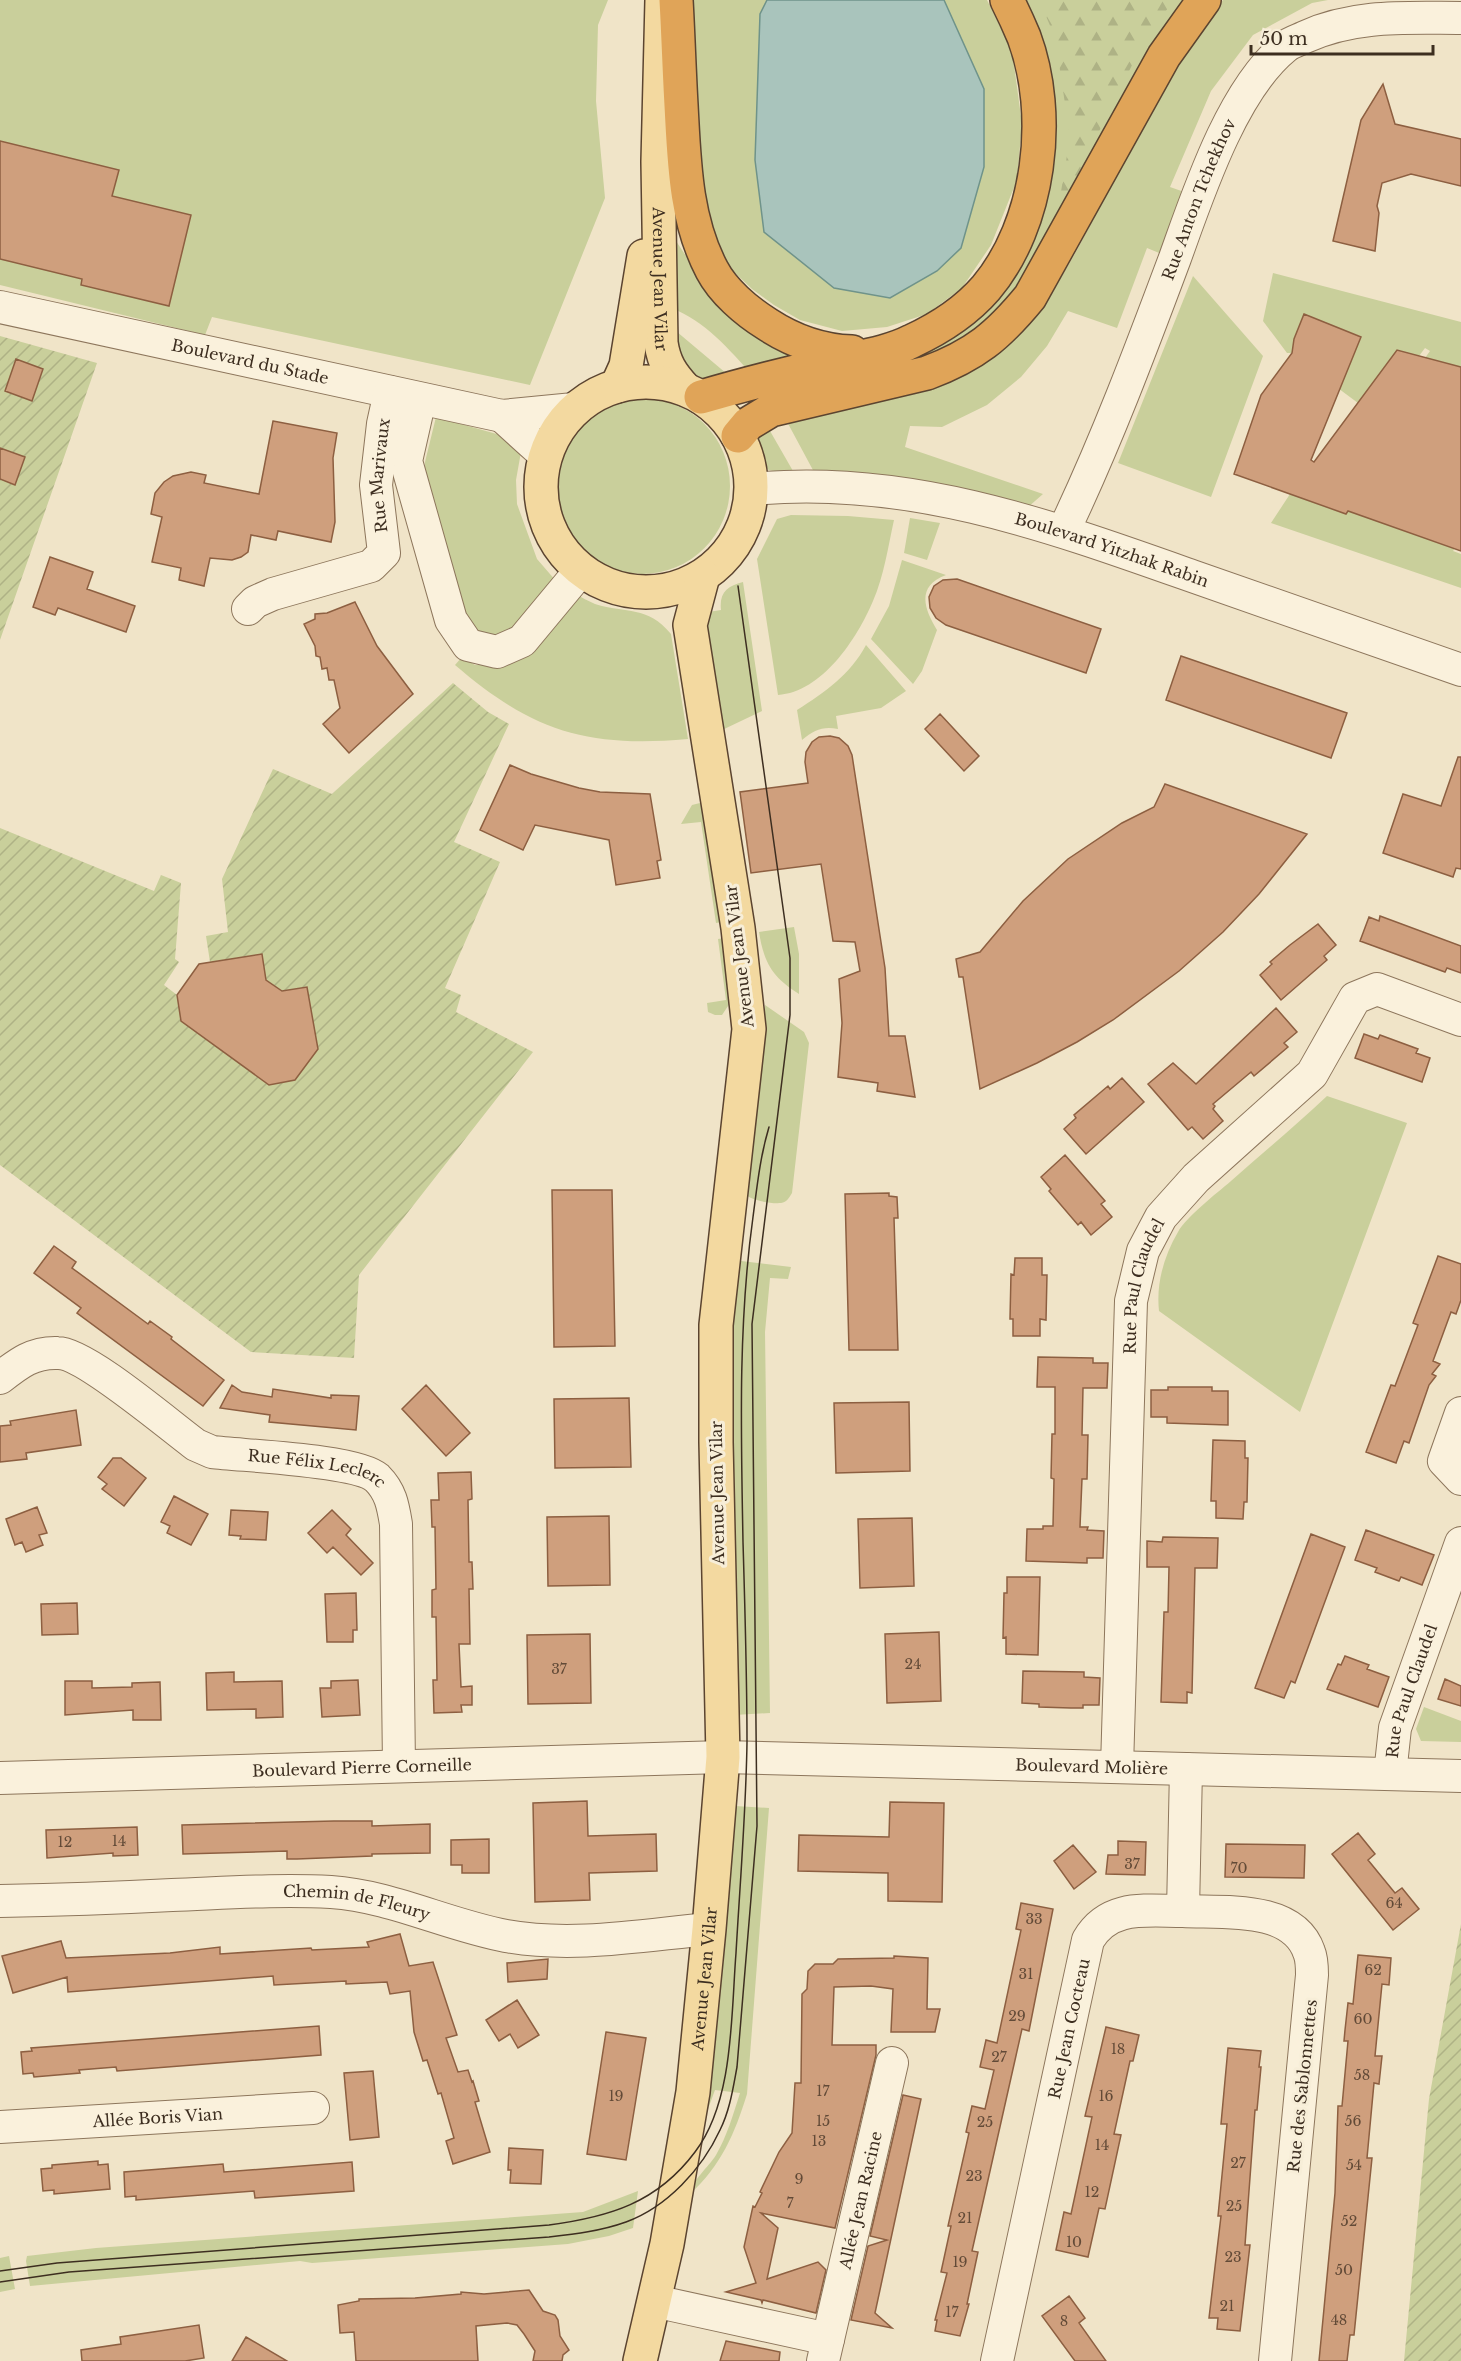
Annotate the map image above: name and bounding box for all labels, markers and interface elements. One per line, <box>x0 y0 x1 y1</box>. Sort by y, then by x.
scale bar <box>1251 18 1432 56</box>
text: 50 m <box>1260 28 1308 50</box>
street label: Rue Anton Tchekhov <box>1158 115 1240 283</box>
street label: Avenue Jean Vilar <box>649 206 672 353</box>
street label: Boulevard du Stade <box>170 335 331 388</box>
street label: Rue Marivaux <box>365 416 394 534</box>
street label: Boulevard Yitzhak Rabin <box>1013 508 1211 591</box>
street label: Avenue Jean Vilar <box>720 883 758 1030</box>
street label: Rue Paul Claudel <box>1119 1215 1168 1355</box>
street label: Avenue Jean Vilar <box>706 1420 728 1566</box>
street label: Rue Félix Leclerc <box>247 1445 391 1492</box>
street label: Rue Paul Claudel <box>1382 1621 1441 1759</box>
house number: 24 <box>905 1655 921 1673</box>
house number: 37 <box>551 1660 568 1678</box>
street label: Boulevard Pierre Corneille <box>252 1754 472 1781</box>
street label: Boulevard Molière <box>1015 1755 1168 1778</box>
house number: 14 <box>112 1832 126 1850</box>
house number: 12 <box>58 1833 72 1851</box>
house number: 37 <box>1124 1855 1141 1873</box>
house number: 70 <box>1230 1859 1248 1877</box>
street label: Chemin de Fleury <box>283 1881 434 1925</box>
house number: 64 <box>1385 1894 1403 1912</box>
street label: Avenue Jean Vilar <box>687 1906 721 2053</box>
house number: 33 <box>1025 1910 1043 1928</box>
street label: Rue Jean Cocteau <box>1044 1956 1094 2101</box>
house number: 62 <box>1364 1961 1382 1979</box>
house number: 31 <box>1019 1965 1033 1983</box>
street label: Rue des Sablonnettes <box>1283 1998 1321 2174</box>
house number: 29 <box>1008 2007 1026 2025</box>
house number: 60 <box>1354 2010 1373 2028</box>
house number: 18 <box>1111 2040 1125 2058</box>
house number: 27 <box>991 2048 1008 2066</box>
house number: 58 <box>1354 2066 1370 2084</box>
house number: 17 <box>816 2082 831 2100</box>
house number: 19 <box>608 2087 624 2105</box>
house number: 16 <box>1098 2087 1114 2105</box>
street label: Allée Boris Vian <box>91 2103 223 2131</box>
house number: 15 <box>816 2112 830 2130</box>
house number: 56 <box>1345 2112 1361 2130</box>
house number: 25 <box>977 2113 993 2131</box>
street label: Allée Jean Racine <box>834 2129 886 2272</box>
house number: 13 <box>812 2132 826 2150</box>
house number: 14 <box>1095 2136 1109 2154</box>
house number: 27 <box>1230 2154 1247 2172</box>
house number: 54 <box>1346 2156 1362 2174</box>
house number: 23 <box>965 2167 983 2185</box>
house number: 9 <box>794 2170 804 2188</box>
house number: 12 <box>1085 2183 1099 2201</box>
house number: 7 <box>786 2194 794 2212</box>
house number: 25 <box>1226 2197 1242 2215</box>
house number: 21 <box>958 2209 972 2227</box>
house number: 52 <box>1341 2212 1357 2230</box>
house number: 10 <box>1066 2233 1082 2251</box>
house number: 23 <box>1224 2248 1242 2266</box>
house number: 19 <box>952 2253 968 2271</box>
house number: 50 <box>1335 2261 1353 2279</box>
house number: 21 <box>1220 2297 1234 2315</box>
house number: 17 <box>945 2303 960 2321</box>
house number: 48 <box>1331 2311 1347 2329</box>
house number: 8 <box>1060 2312 1068 2330</box>

